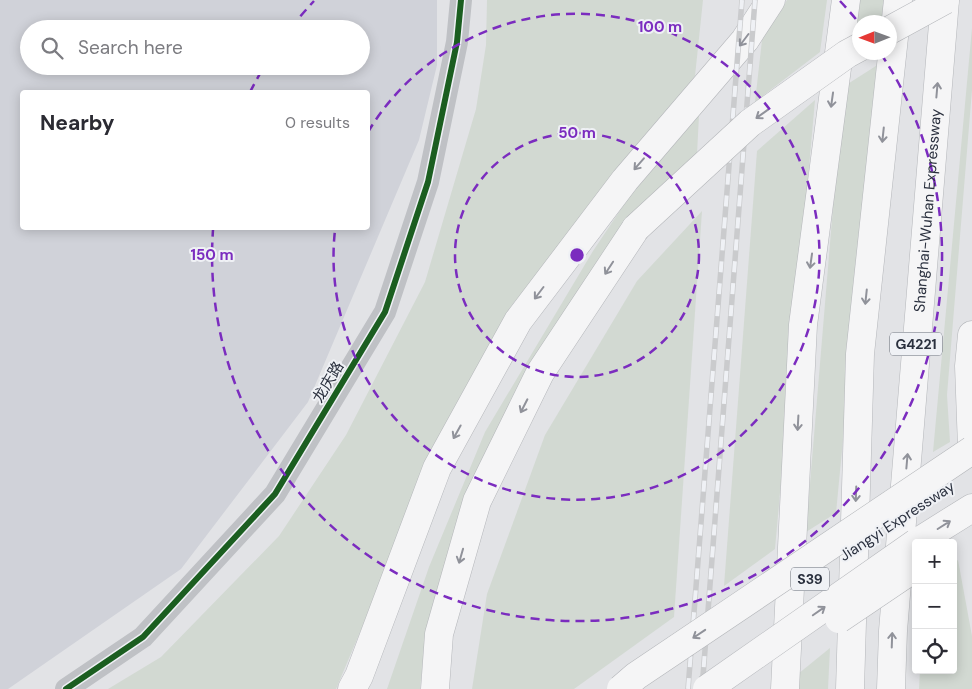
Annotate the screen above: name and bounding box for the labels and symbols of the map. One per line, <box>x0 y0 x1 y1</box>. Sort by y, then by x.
north arrow <box>852 15 897 60</box>
text: 100 m <box>638 17 682 37</box>
one-way arrow <box>739 33 749 47</box>
one-way arrow <box>933 82 942 98</box>
one-way arrow <box>827 92 837 108</box>
street label: Shanghai-Wuhan Expressway <box>909 107 946 313</box>
one-way arrow <box>755 109 769 119</box>
text: 50 m <box>558 123 596 143</box>
one-way arrow <box>878 127 888 143</box>
one-way arrow <box>633 158 644 171</box>
text: 150 m <box>191 245 234 265</box>
centre of rings <box>568 246 586 264</box>
one-way arrow <box>806 253 816 269</box>
one-way arrow <box>604 261 614 275</box>
one-way arrow <box>534 286 545 299</box>
one-way arrow <box>861 289 871 305</box>
road number: G4221 <box>890 332 942 356</box>
street label: 龙庆路 <box>308 358 348 406</box>
one-way arrow <box>519 399 529 414</box>
one-way arrow <box>793 415 803 431</box>
one-way arrow <box>452 425 462 440</box>
one-way arrow <box>902 453 911 469</box>
street label: Jiangyi Expressway <box>836 476 959 566</box>
one-way arrow <box>851 486 861 502</box>
one-way arrow <box>936 520 950 530</box>
one-way arrow <box>456 547 465 563</box>
road number: S39 <box>791 568 829 590</box>
one-way arrow <box>812 606 826 616</box>
one-way arrow <box>692 628 706 639</box>
one-way arrow <box>888 633 897 649</box>

